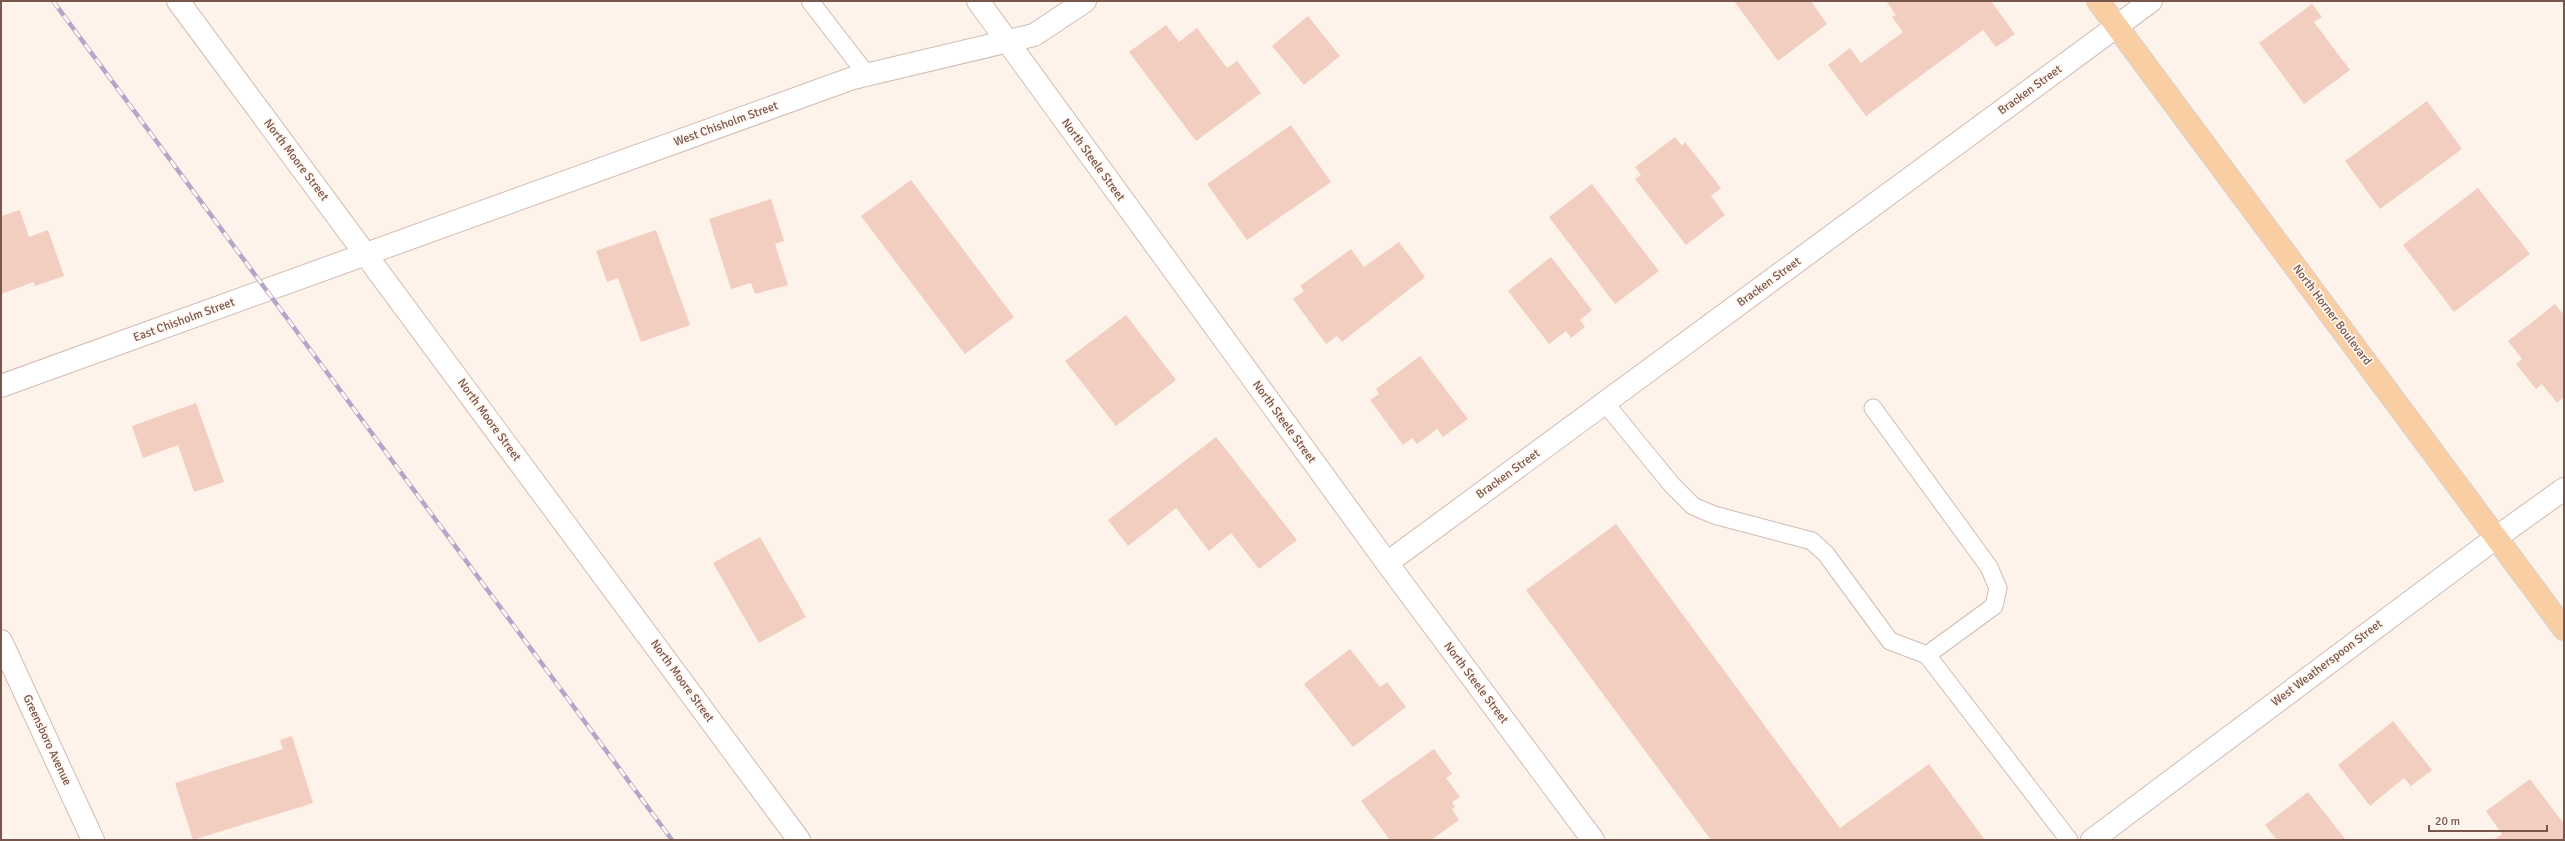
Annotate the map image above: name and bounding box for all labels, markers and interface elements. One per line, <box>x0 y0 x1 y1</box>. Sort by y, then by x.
street label: Bracken Street <box>1995 62 2065 118</box>
street label: West Chisholm Street <box>672 98 780 150</box>
street label: North Moore Street <box>260 116 332 204</box>
street label: North Steele Street <box>1058 116 1128 204</box>
street label: Bracken Street <box>1734 254 1804 310</box>
street label: North Horner Boulevard <box>2289 262 2375 368</box>
street label: East Chisholm Street <box>131 295 237 345</box>
street label: North Moore Street <box>454 376 524 464</box>
street label: North Steele Street <box>1249 378 1319 466</box>
street label: Bracken Street <box>1473 446 1543 502</box>
street label: West Weatherspoon Street <box>2268 616 2386 710</box>
street label: North Moore Street <box>647 637 717 725</box>
street label: North Steele Street <box>1440 639 1512 727</box>
street label: Greensboro Avenue <box>19 692 75 788</box>
scale bar <box>2429 807 2547 833</box>
text: 20 m <box>2435 814 2460 829</box>

